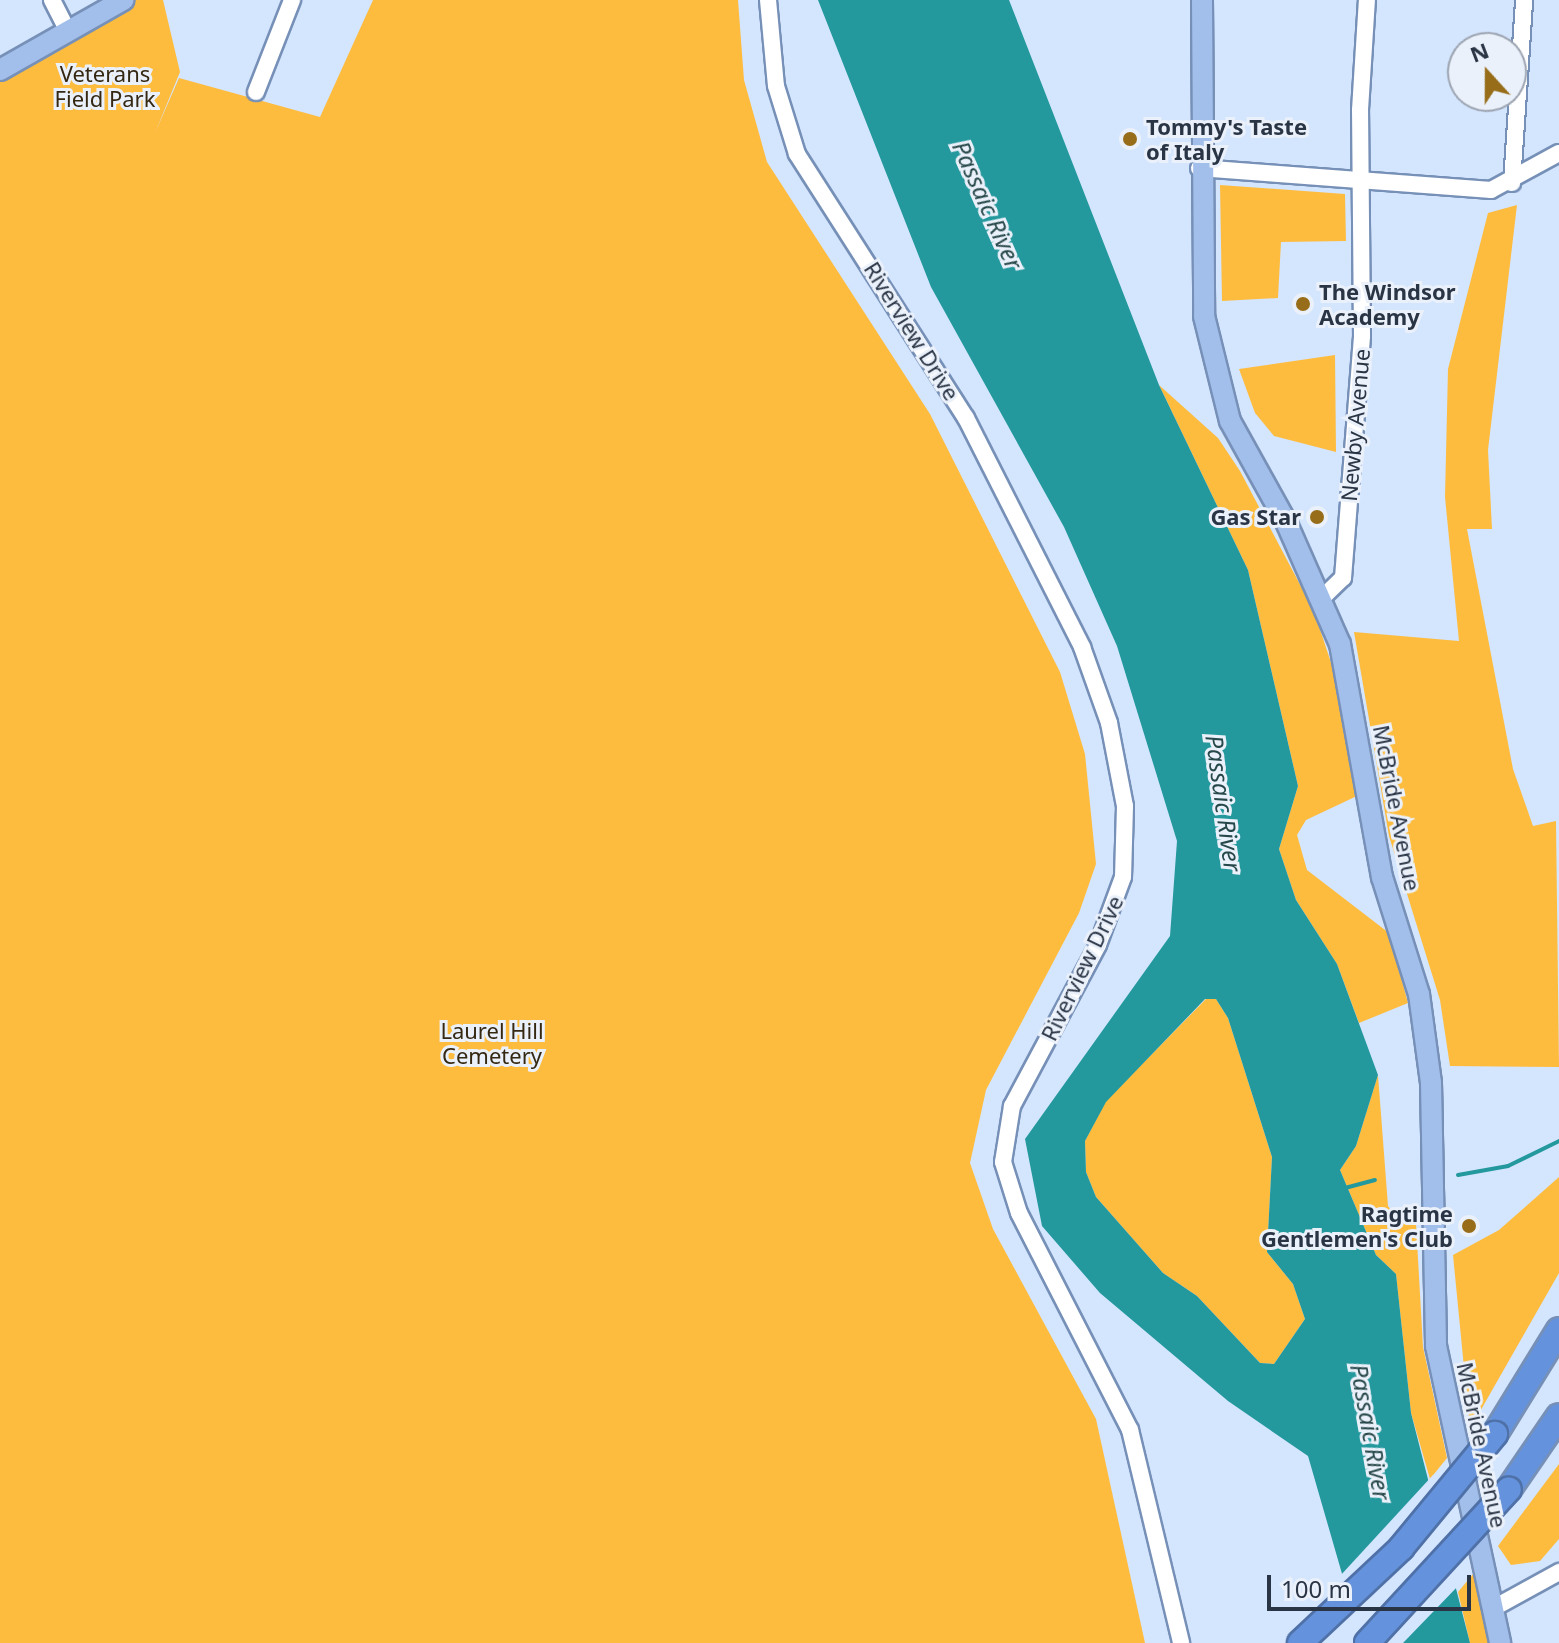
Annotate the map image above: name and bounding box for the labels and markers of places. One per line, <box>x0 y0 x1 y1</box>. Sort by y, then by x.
place label: Tommy's Taste of Italy <box>1146 113 1307 164</box>
marker: Tommy's Taste of Italy <box>1121 130 1139 148</box>
place label: The Windsor Academy <box>1319 278 1456 330</box>
marker: The Windsor Academy <box>1294 295 1312 313</box>
place label: Gas Star <box>1210 504 1301 530</box>
marker: Gas Star <box>1308 508 1326 526</box>
place label: Ragtime Gentlemen's Club <box>1261 1200 1453 1252</box>
marker: Ragtime Gentlemen's Club <box>1460 1217 1478 1235</box>

